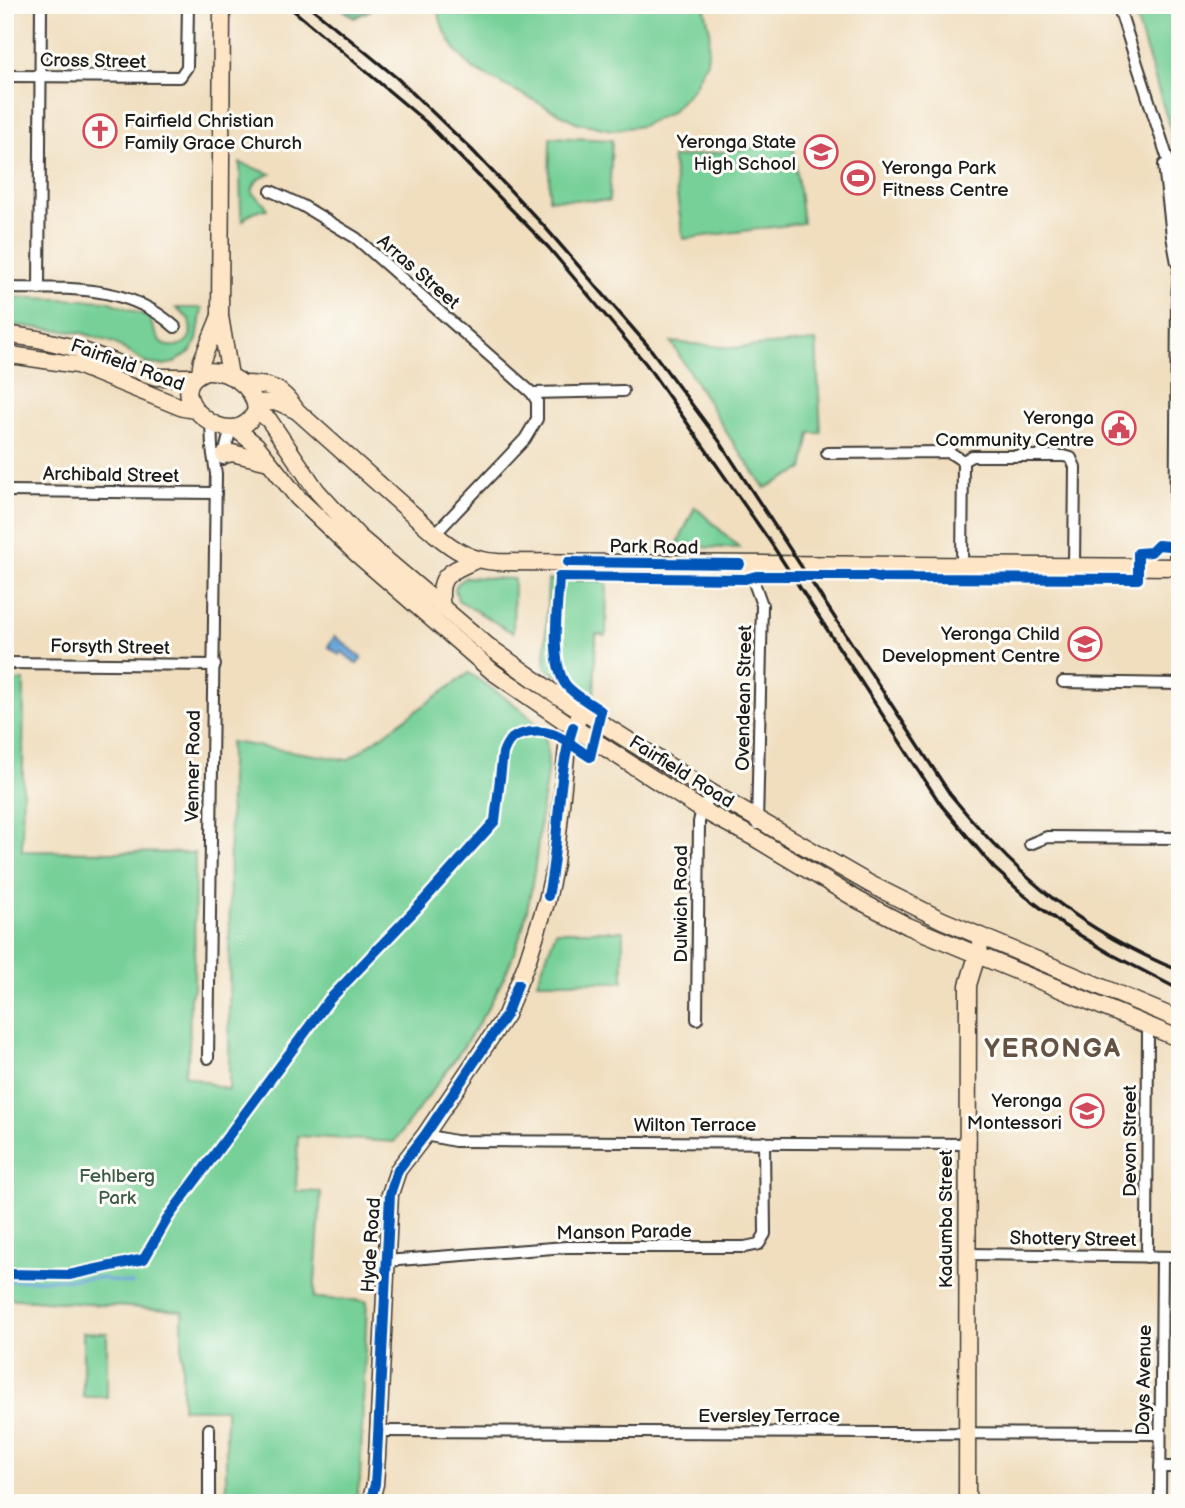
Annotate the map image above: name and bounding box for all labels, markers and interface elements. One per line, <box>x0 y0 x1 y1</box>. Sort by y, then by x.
street label: Cross Street <box>40 49 147 74</box>
place label: Fairfield Christian Family Grace Church <box>124 110 302 155</box>
church icon: Fairfield Christian Family Grace Church <box>81 112 119 150</box>
place label: Yeronga State High School <box>676 131 796 176</box>
school or university icon: Yeronga State High School <box>802 133 840 171</box>
place label: Yeronga Park Fitness Centre <box>881 157 1009 202</box>
sports icon: Yeronga Park Fitness Centre <box>839 159 877 197</box>
street label: Arras Street <box>372 230 464 314</box>
street label: Fairfield Road <box>67 334 188 397</box>
place label: Yeronga Community Centre <box>935 407 1094 452</box>
public building icon: Yeronga Community Centre <box>1100 409 1138 447</box>
street label: Archibald Street <box>43 463 180 488</box>
street label: Park Road <box>609 535 699 560</box>
place label: Yeronga Child Development Centre <box>881 623 1060 668</box>
street label: Ovendean Street <box>732 625 757 771</box>
school or university icon: Yeronga Child Development Centre <box>1066 625 1104 663</box>
street label: Forsyth Street <box>50 635 170 660</box>
street label: Venner Road <box>181 710 206 822</box>
street label: Fairfield Road <box>624 731 738 814</box>
street label: Dulwich Road <box>670 845 693 963</box>
district label: YERONGA <box>984 1034 1122 1065</box>
street label: Devon Street <box>1119 1085 1142 1197</box>
place label: Yeronga Montessori <box>967 1090 1062 1135</box>
school or university icon: Yeronga Montessori <box>1068 1092 1106 1130</box>
street label: Wilton Terrace <box>634 1114 756 1137</box>
street label: Kadumba Street <box>935 1150 958 1288</box>
park label: Fehlberg Park <box>79 1165 155 1210</box>
street label: Hyde Road <box>357 1197 386 1293</box>
street label: Manson Parade <box>556 1220 692 1245</box>
street label: Shottery Street <box>1009 1227 1137 1252</box>
street label: Days Avenue <box>1132 1324 1157 1436</box>
street label: Eversley Terrace <box>698 1405 840 1428</box>

